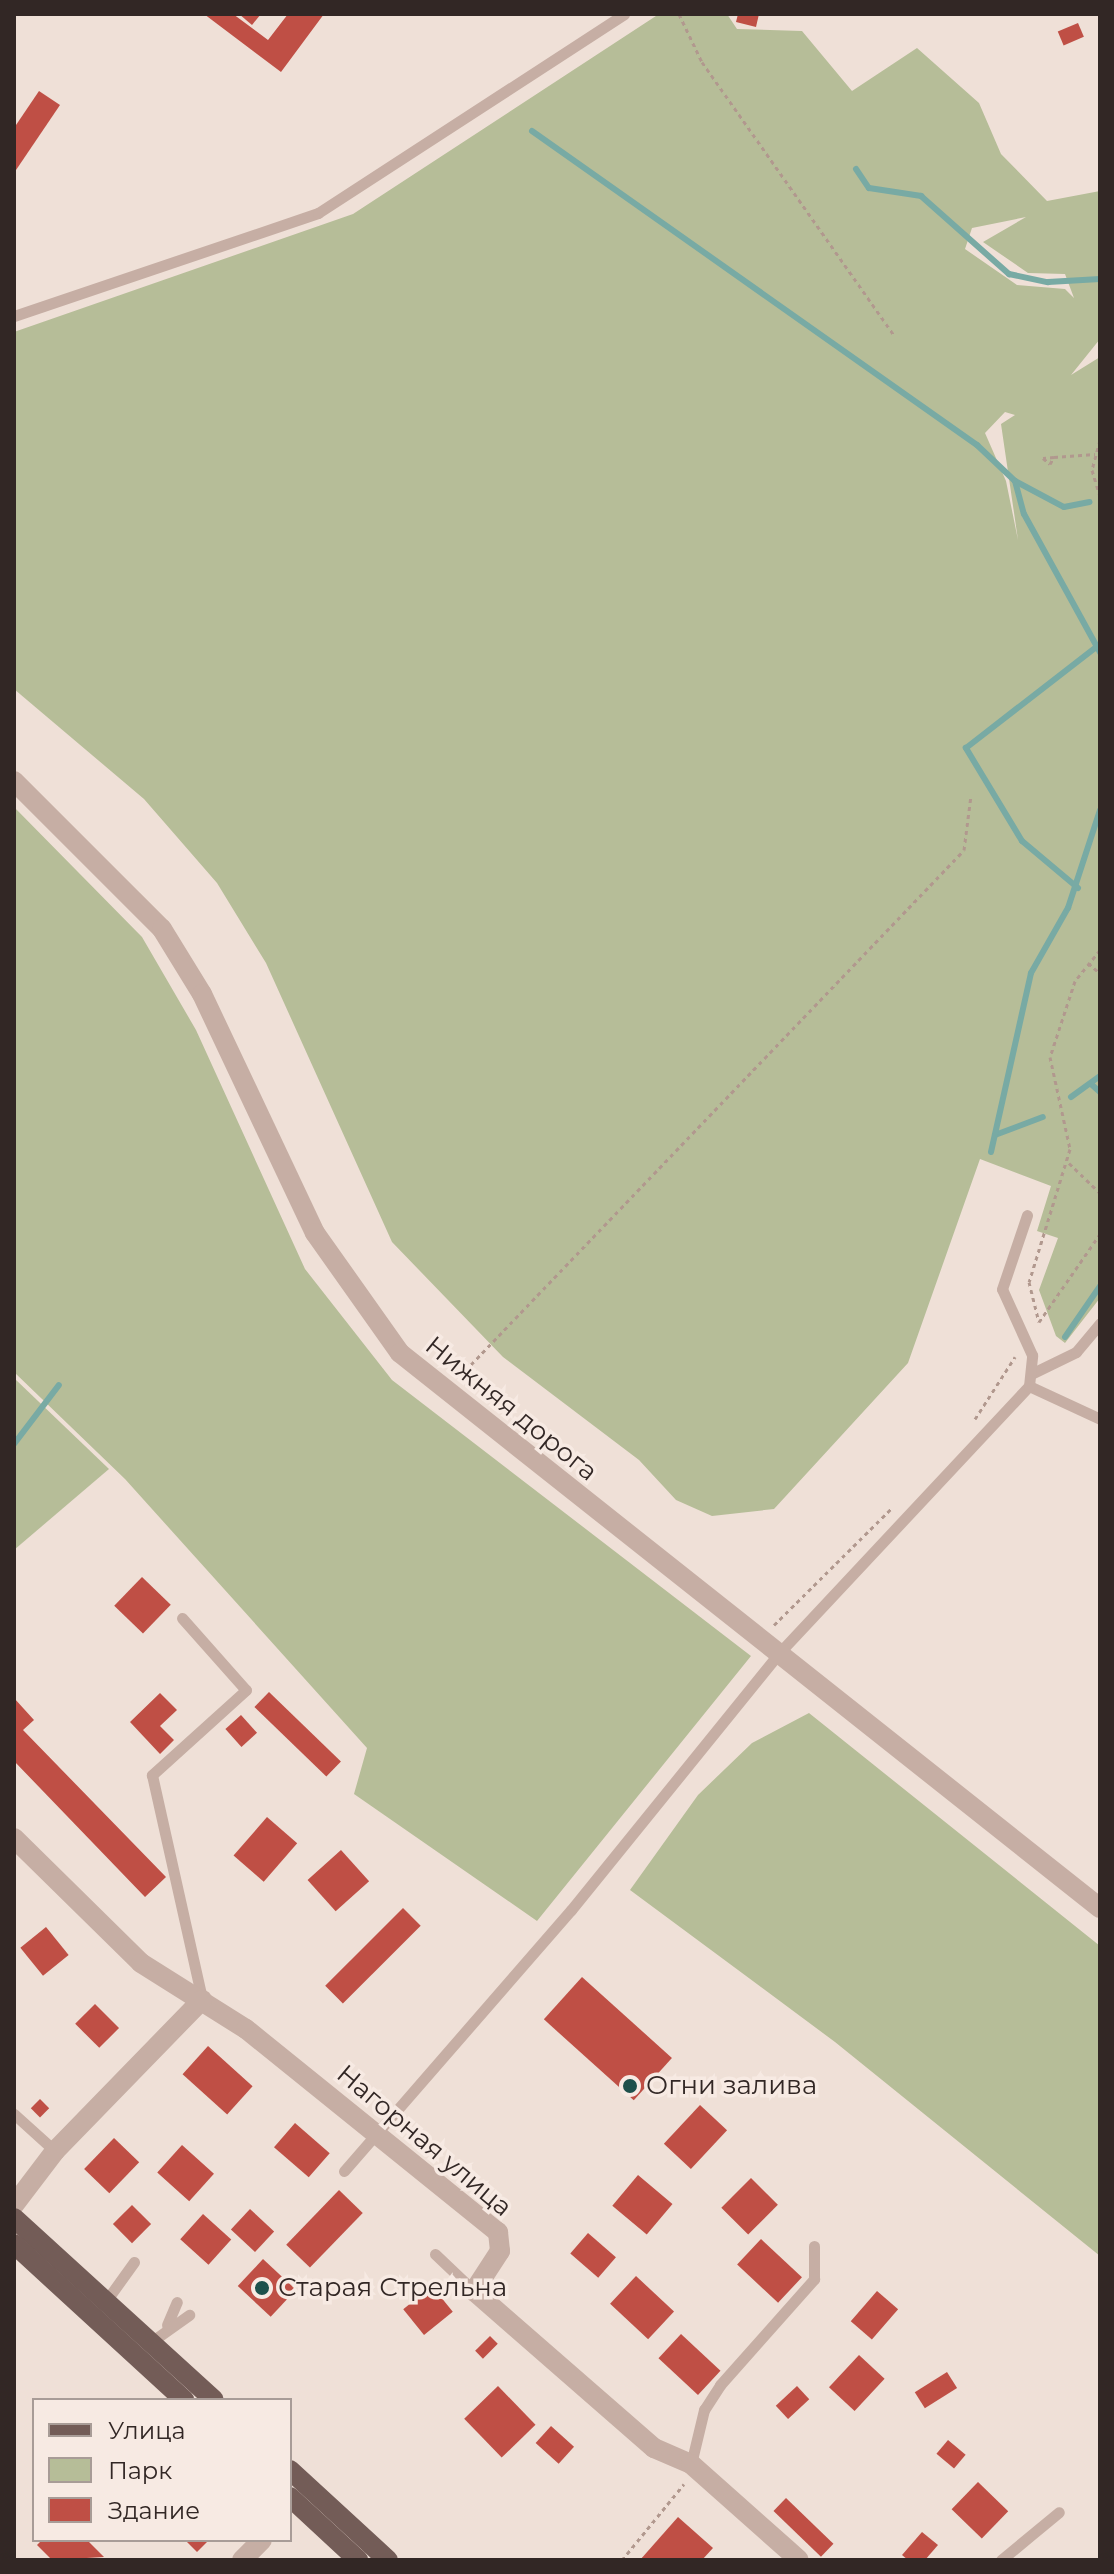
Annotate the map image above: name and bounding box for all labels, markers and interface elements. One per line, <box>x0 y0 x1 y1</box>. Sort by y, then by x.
street label: Нижняя дорога <box>419 1330 603 1488</box>
street label: Нагорная улица <box>330 2059 518 2223</box>
place label: Огни залива <box>646 2070 817 2102</box>
marker: Огни залива <box>621 2077 639 2095</box>
place label: Старая Стрельна <box>278 2272 507 2304</box>
marker: Старая Стрельна <box>253 2279 271 2297</box>
legend <box>32 2398 292 2542</box>
text: Улица <box>108 2416 186 2445</box>
text: Парк <box>108 2456 172 2485</box>
text: Здание <box>108 2496 200 2525</box>

